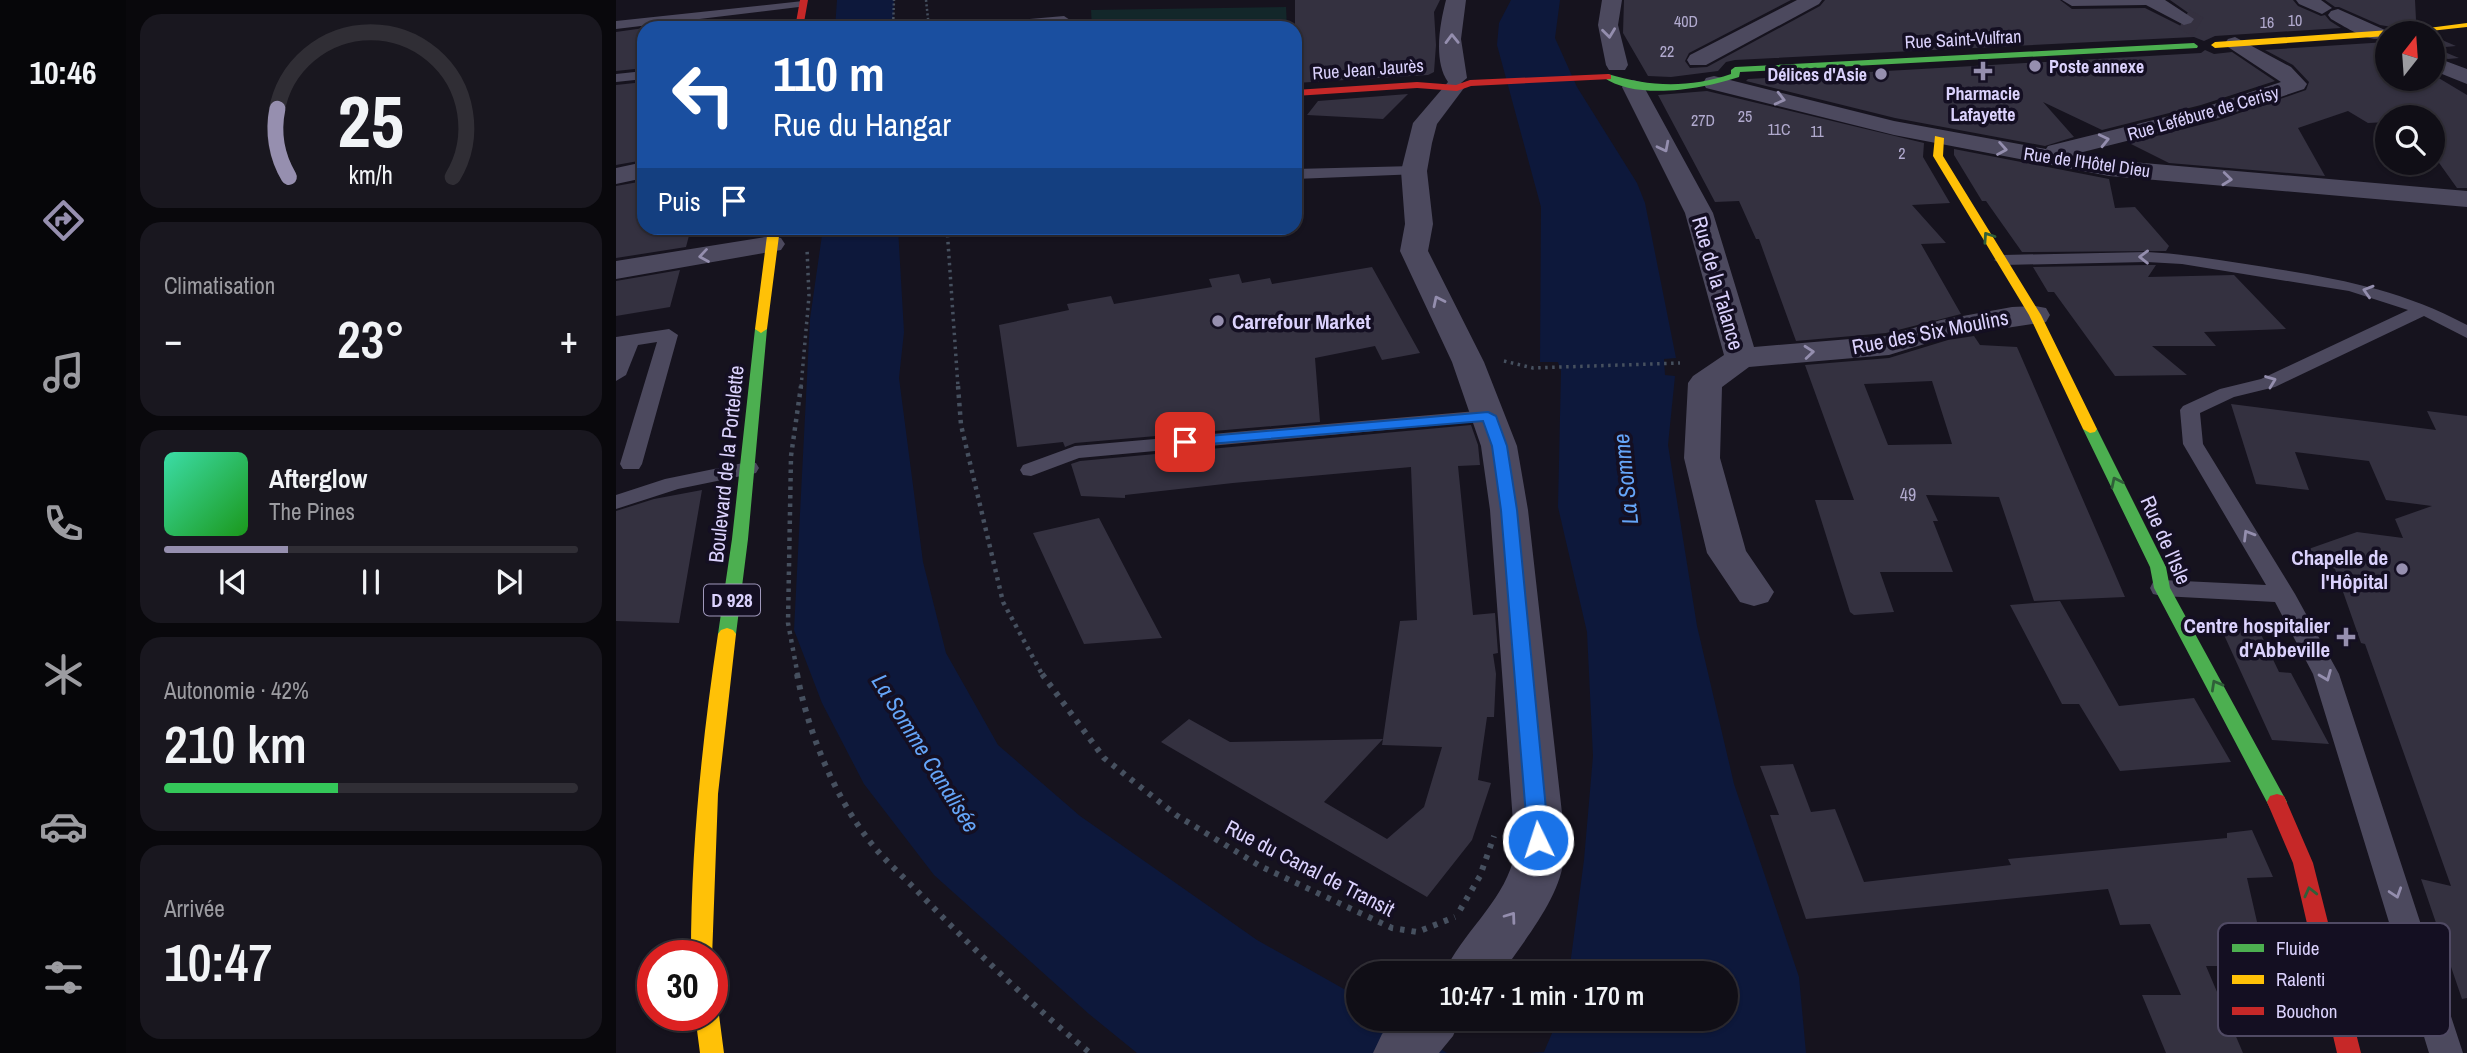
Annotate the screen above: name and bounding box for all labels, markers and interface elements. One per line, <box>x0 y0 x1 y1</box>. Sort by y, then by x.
house number: 10 <box>2288 9 2302 31</box>
house number: 40D <box>1674 10 1698 32</box>
house number: 16 <box>2260 11 2274 33</box>
north arrow <box>2375 21 2445 91</box>
map controls <box>2375 21 2445 175</box>
street label: Rue Saint-Vulfran <box>1904 23 2022 55</box>
one-way arrow <box>1602 27 1617 39</box>
one-way arrow <box>1444 33 1460 44</box>
text: 110 m <box>773 40 885 106</box>
house number: 22 <box>1660 40 1674 62</box>
icon: left <box>658 49 749 140</box>
text: 10:46 <box>29 51 97 94</box>
street label: Rue Jean Jaurès <box>1311 53 1425 85</box>
place label: Poste annexe <box>2049 54 2144 79</box>
marker: Poste annexe <box>2027 58 2043 74</box>
place label: Délices d'Asie <box>1767 62 1867 87</box>
marker: Pharmacie Lafayette <box>1975 63 1991 79</box>
marker: Délices d'Asie <box>1873 66 1889 82</box>
text: 25 <box>338 72 404 170</box>
street label: Rue Lefébure de Cerisy <box>2124 79 2282 147</box>
place label: Pharmacie Lafayette <box>1946 81 2020 127</box>
one-way arrow <box>1774 91 1786 105</box>
text: Rue du Hangar <box>773 103 951 146</box>
house number: 25 <box>1738 105 1752 127</box>
button: search <box>2375 105 2445 175</box>
house number: 27D <box>1691 109 1715 131</box>
house number: 11C <box>1767 118 1791 140</box>
house number: 11 <box>1810 120 1825 142</box>
one-way arrow <box>2098 134 2110 149</box>
one-way arrow <box>1656 140 1670 152</box>
one-way arrow <box>1996 141 2008 156</box>
street label: Rue de l'Hôtel Dieu <box>2022 141 2152 183</box>
house number: 2 <box>1898 142 1906 164</box>
text: km/h <box>349 158 393 192</box>
one-way arrow <box>2222 171 2233 186</box>
icon: arrive <box>715 182 753 220</box>
text: Puis <box>658 184 701 219</box>
icon: directions <box>39 196 88 245</box>
street label: Rue de la Talance <box>1685 213 1751 353</box>
one-way arrow <box>1984 232 1996 245</box>
one-way arrow <box>698 248 710 263</box>
one-way arrow <box>2138 249 2148 265</box>
text: Climatisation <box>164 270 275 301</box>
one-way arrow <box>2363 285 2375 299</box>
one-way arrow <box>1432 296 1446 308</box>
street label: Rue des Six Moulins <box>1849 303 2011 361</box>
text: 23° <box>337 304 405 374</box>
place label: Carrefour Market <box>1232 307 1371 336</box>
marker: Carrefour Market <box>1210 313 1226 329</box>
text: − <box>164 314 182 365</box>
text: + <box>560 314 578 365</box>
one-way arrow <box>1804 345 1815 360</box>
icon: music <box>39 348 88 397</box>
street label: Boulevard de la Portelette <box>701 364 751 564</box>
one-way arrow <box>2264 375 2276 389</box>
pin <box>1155 412 1215 472</box>
icon: arrive <box>1166 423 1204 461</box>
water label: La Somme <box>1605 432 1645 526</box>
text: Afterglow <box>269 461 367 496</box>
one-way arrow <box>2111 477 2125 489</box>
house number: 49 <box>1900 482 1916 507</box>
street label: Rue de l'Isle <box>2134 491 2198 589</box>
text: The Pines <box>269 496 355 527</box>
icon: phone <box>39 499 88 548</box>
one-way arrow <box>2243 530 2256 543</box>
place label: Chapelle de l'Hôpital <box>2291 543 2388 596</box>
marker: Chapelle de l'Hôpital <box>2394 561 2410 577</box>
icon: previous <box>214 563 252 601</box>
icon: pause <box>352 563 390 601</box>
icon: next <box>490 563 528 601</box>
road number: D 928 <box>704 584 760 615</box>
place label: Centre hospitalier d'Abbeville <box>2184 611 2330 664</box>
marker: Centre hospitalier d'Abbeville <box>2336 627 2356 647</box>
icon: climate <box>39 650 88 699</box>
water label: La Somme Canalisée <box>865 668 987 838</box>
one-way arrow <box>2318 669 2332 682</box>
text: Autonomie · 42% <box>164 675 309 706</box>
one-way arrow <box>2211 680 2224 693</box>
text: 210 km <box>164 709 307 779</box>
icon: car <box>39 802 88 851</box>
position arrow <box>1501 803 1575 877</box>
street label: Rue du Canal de Transit <box>1220 813 1400 923</box>
one-way arrow <box>2304 886 2318 898</box>
one-way arrow <box>2387 886 2402 898</box>
text: Arrivée <box>164 893 225 924</box>
one-way arrow <box>1502 913 1515 925</box>
legend <box>2218 923 2450 1036</box>
text: 10:47 <box>164 927 272 997</box>
text: Fluide <box>2276 935 2319 961</box>
speed limit sign: 30 <box>637 940 728 1031</box>
icon: filters <box>39 953 88 1002</box>
text: Ralenti <box>2276 966 2325 992</box>
text: 10:47 · 1 min · 170 m <box>1440 978 1644 1013</box>
text: Bouchon <box>2276 998 2338 1024</box>

